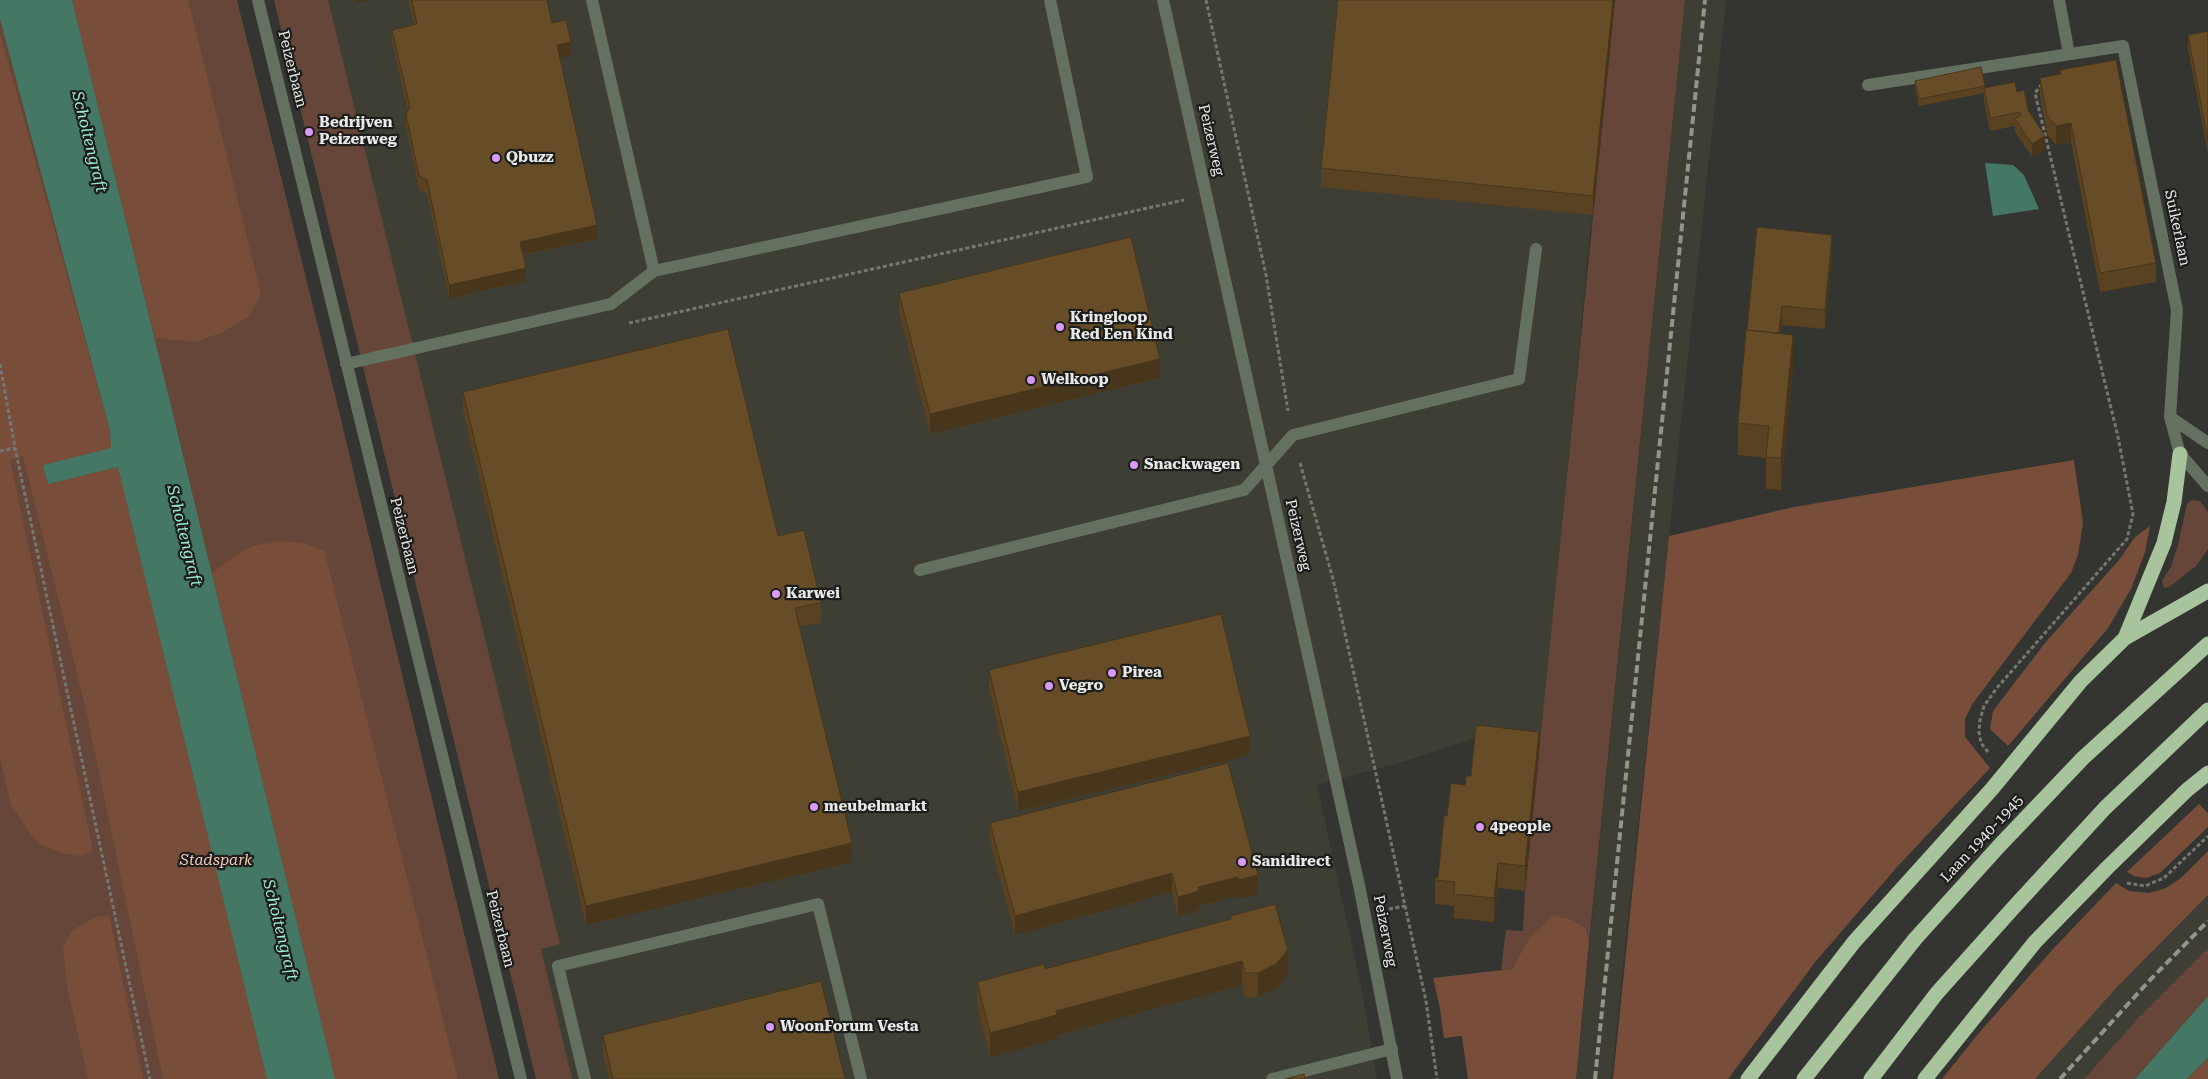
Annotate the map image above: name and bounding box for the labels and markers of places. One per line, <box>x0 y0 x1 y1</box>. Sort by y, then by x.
place label: Bedrijven Peizerweg <box>319 114 397 149</box>
marker: Bedrijven Peizerweg <box>303 126 315 138</box>
place label: Qbuzz <box>506 149 554 167</box>
marker: Qbuzz <box>490 152 502 164</box>
place label: Kringloop Red Een Kind <box>1070 309 1173 344</box>
marker: Kringloop Red Een Kind <box>1054 321 1066 333</box>
place label: Welkoop <box>1041 371 1109 389</box>
marker: Welkoop <box>1025 374 1037 386</box>
place label: Snackwagen <box>1144 456 1240 474</box>
marker: Snackwagen <box>1128 459 1140 471</box>
place label: Karwei <box>786 585 840 603</box>
marker: Karwei <box>770 588 782 600</box>
place label: Pirea <box>1122 664 1162 682</box>
marker: Pirea <box>1106 667 1118 679</box>
place label: Vegro <box>1059 677 1103 695</box>
marker: Vegro <box>1043 680 1055 692</box>
place label: meubelmarkt <box>824 798 927 816</box>
marker: meubelmarkt <box>808 801 820 813</box>
place label: 4people <box>1490 818 1551 836</box>
marker: 4people <box>1474 821 1486 833</box>
place label: Sanidirect <box>1252 853 1331 871</box>
marker: Sanidirect <box>1236 856 1248 868</box>
place label: WoonForum Vesta <box>780 1018 919 1036</box>
marker: WoonForum Vesta <box>764 1021 776 1033</box>

